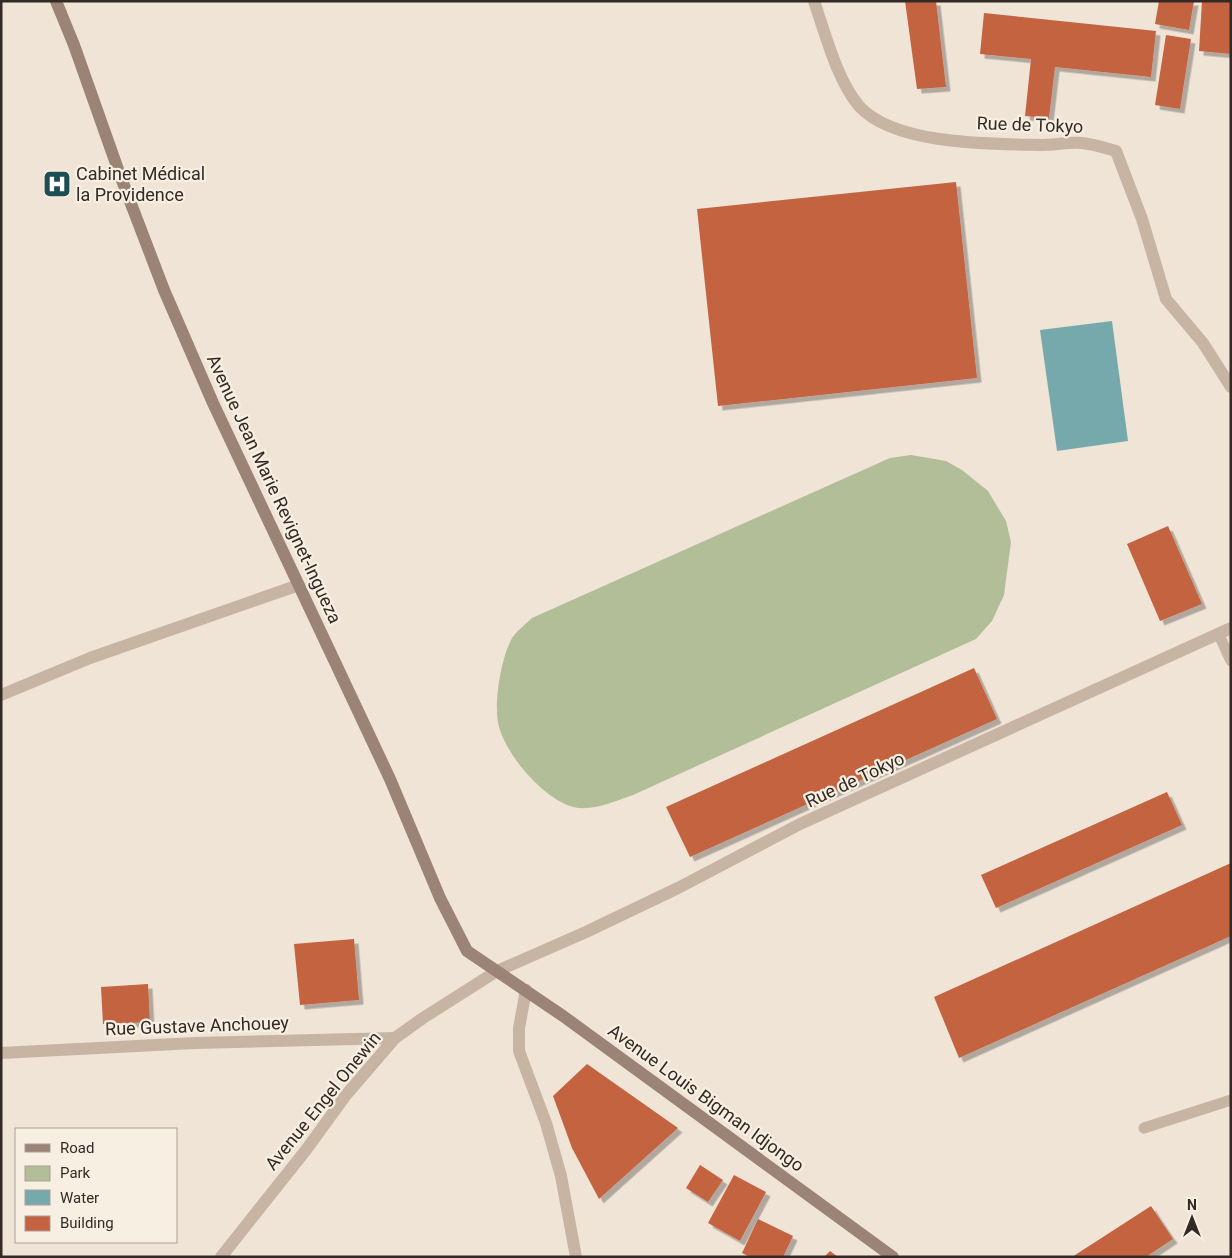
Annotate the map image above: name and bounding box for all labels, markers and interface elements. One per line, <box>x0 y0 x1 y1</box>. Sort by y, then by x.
street label: Rue de Tokyo <box>976 112 1084 137</box>
place label: Cabinet Médical la Providence <box>76 163 205 205</box>
hospital icon: Cabinet Médical la Providence <box>42 169 72 199</box>
street label: Avenue Jean Marie Revignet-Ingueza <box>203 351 346 627</box>
street label: Rue de Tokyo <box>802 747 908 812</box>
street label: Rue Gustave Anchouey <box>105 1012 290 1039</box>
street label: Avenue Louis Bigman Idjongo <box>604 1019 808 1176</box>
street label: Avenue Engel Onewin <box>260 1027 385 1174</box>
legend <box>15 1128 178 1243</box>
text: Road <box>60 1139 94 1157</box>
text: Park <box>60 1164 91 1182</box>
text: Water <box>60 1189 99 1207</box>
north arrow <box>1167 1193 1217 1243</box>
text: N <box>1187 1197 1197 1213</box>
text: Building <box>60 1214 114 1232</box>

